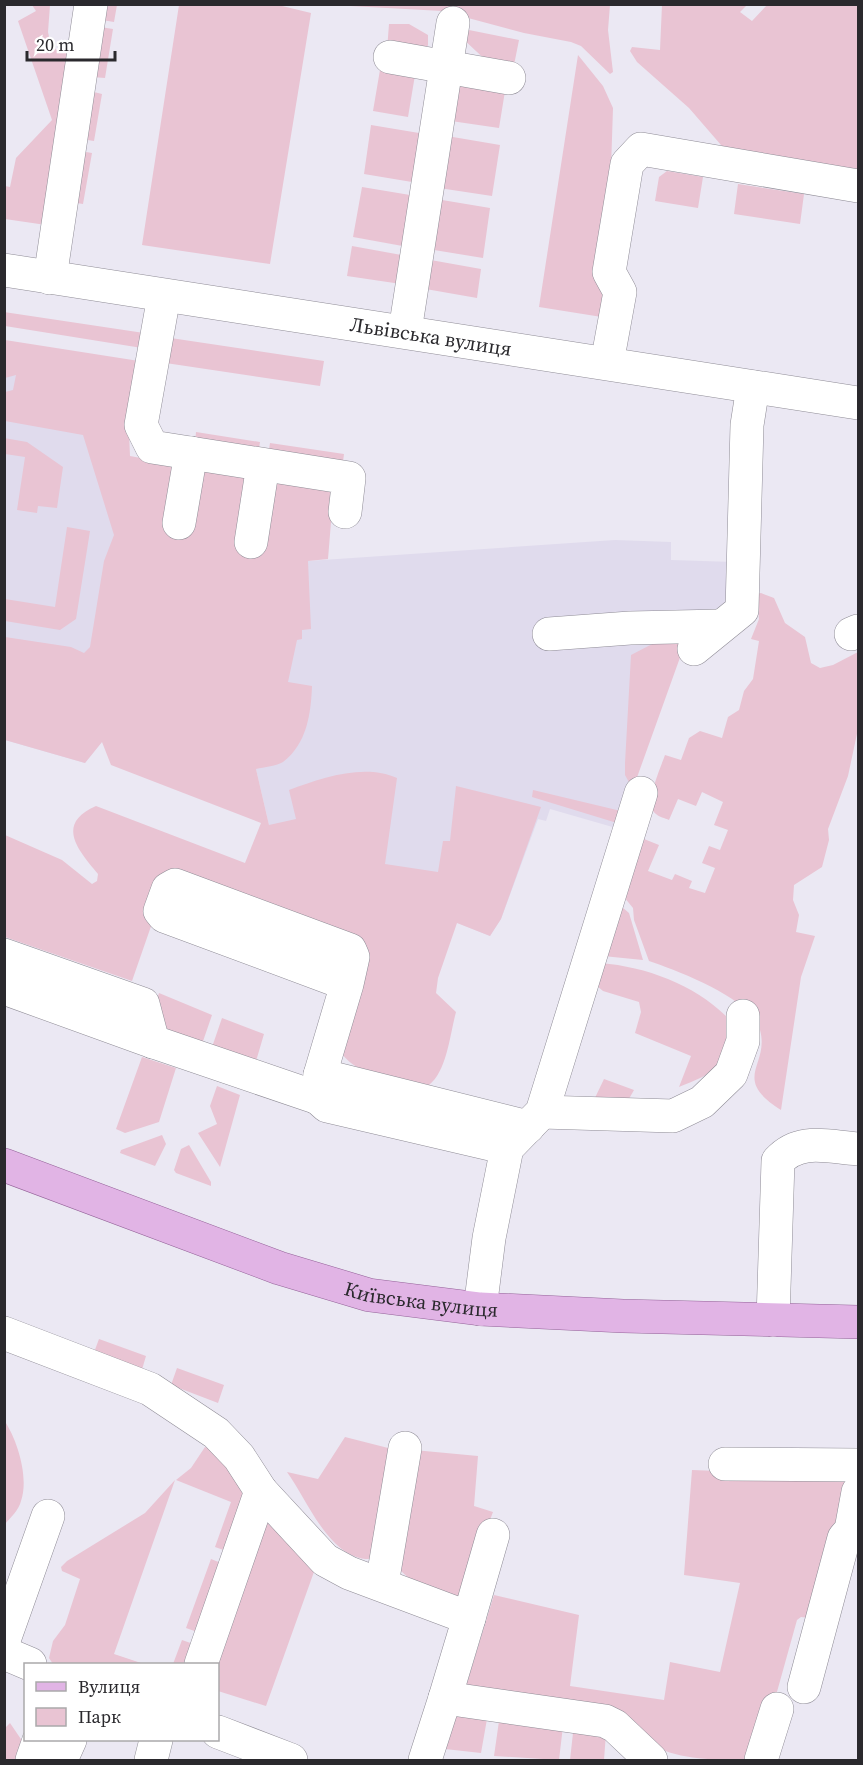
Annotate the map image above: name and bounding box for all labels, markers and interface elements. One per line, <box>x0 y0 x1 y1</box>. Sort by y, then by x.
scale bar <box>27 24 116 62</box>
text: 20 m <box>36 32 74 57</box>
street label: Львівська вулиця <box>348 310 514 363</box>
street label: Київська вулиця <box>341 1274 499 1324</box>
legend <box>24 1663 219 1741</box>
text: Вулиця <box>78 1674 140 1699</box>
text: Парк <box>78 1704 121 1729</box>

